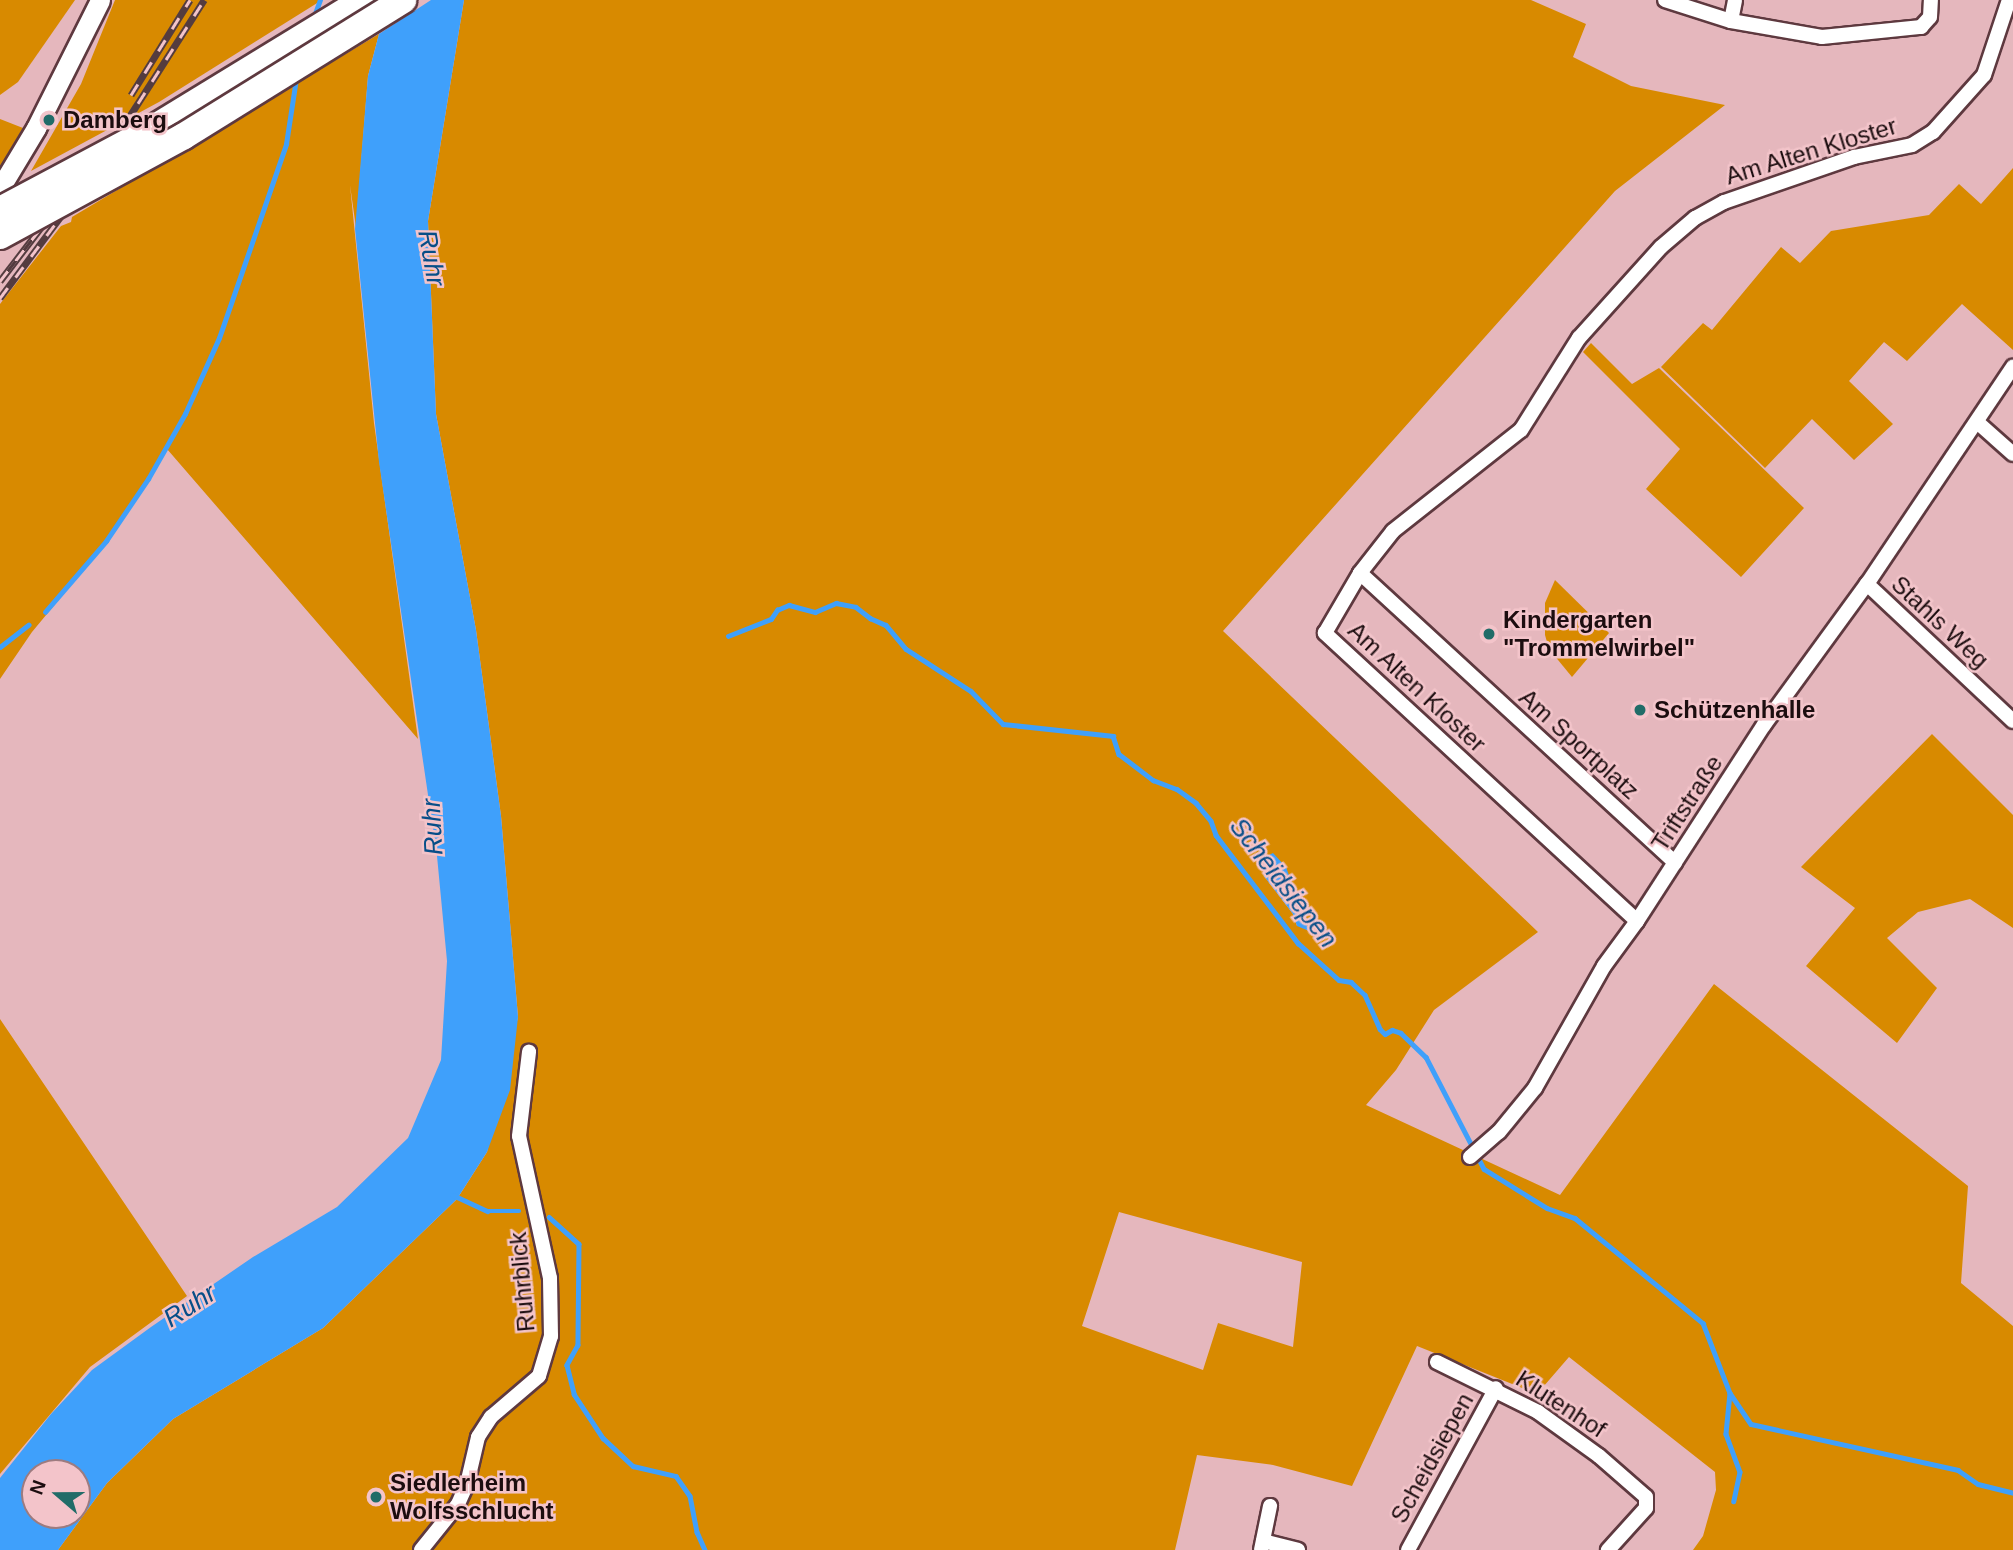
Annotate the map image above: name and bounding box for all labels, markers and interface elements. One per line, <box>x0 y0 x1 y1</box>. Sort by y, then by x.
place label: Damberg <box>63 106 167 134</box>
street label: Am Alten Kloster <box>1721 111 1901 191</box>
marker: Damberg <box>41 112 57 128</box>
water label: Ruhr <box>411 228 451 288</box>
street label: Stahls Weg <box>1885 570 1995 674</box>
place label: Kindergarten "Trommelwirbel" <box>1503 606 1695 662</box>
street label: Am Alten Kloster <box>1342 616 1492 758</box>
marker: Kindergarten "Trommelwirbel" <box>1481 626 1497 642</box>
street label: Am Sportplatz <box>1513 683 1645 805</box>
place label: Schützenhalle <box>1654 696 1815 724</box>
marker: Schützenhalle <box>1632 702 1648 718</box>
street label: Triftstraße <box>1645 750 1729 856</box>
water label: Ruhr <box>416 798 450 856</box>
water label: Scheidsiepen <box>1223 812 1343 954</box>
street label: Ruhrblick <box>503 1231 541 1333</box>
water label: Ruhr <box>158 1278 222 1334</box>
street label: Klutenhof <box>1511 1364 1611 1444</box>
street label: Scheidsiepen <box>1384 1388 1480 1528</box>
north arrow <box>21 1459 91 1529</box>
place label: Siedlerheim Wolfsschlucht <box>390 1469 554 1525</box>
text: N <box>25 1477 50 1497</box>
marker: Siedlerheim Wolfsschlucht <box>368 1489 384 1505</box>

